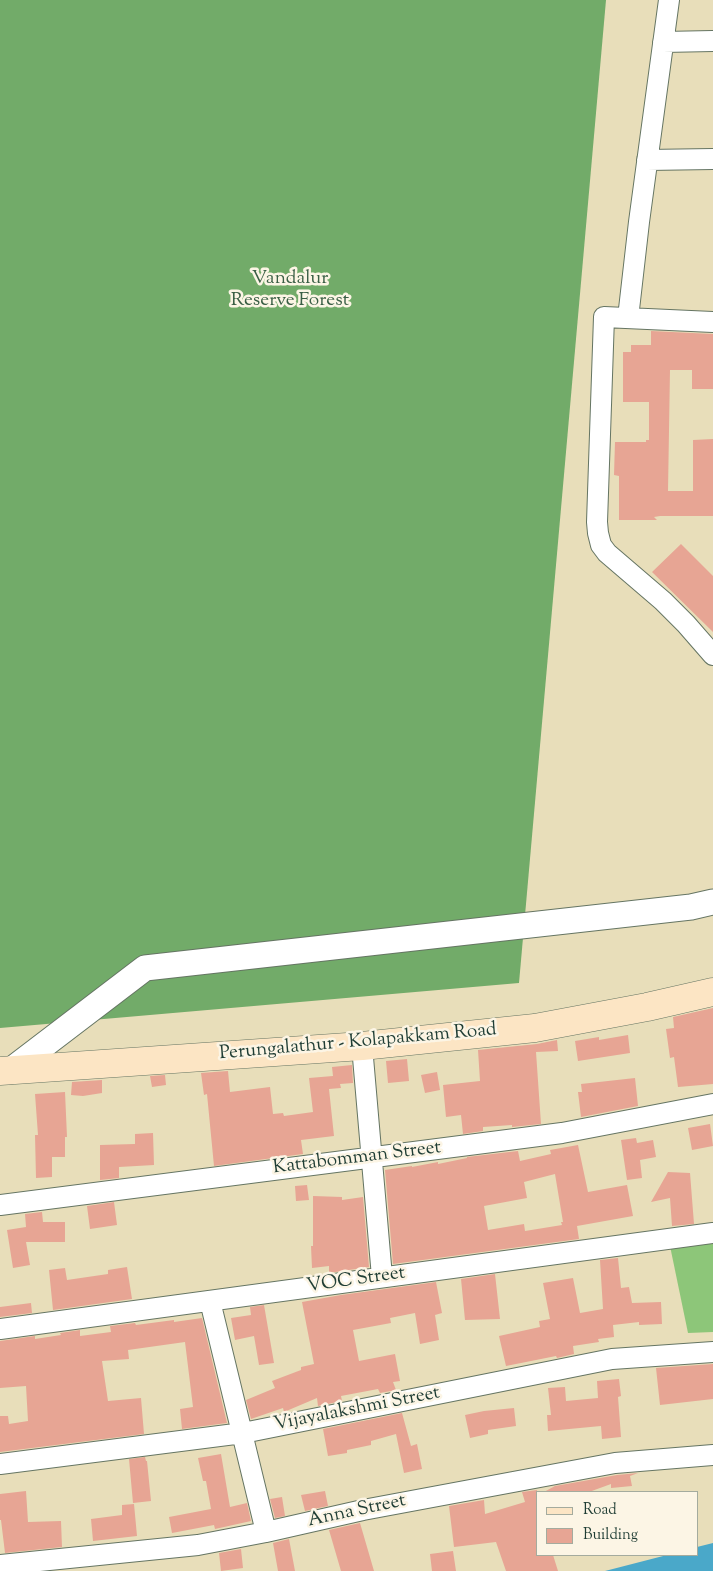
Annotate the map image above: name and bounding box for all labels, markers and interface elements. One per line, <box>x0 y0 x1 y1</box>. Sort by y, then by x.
park label: Vandalur Reserve Forest <box>231 269 349 313</box>
street label: Perungalathur - Kolapakkam Road <box>218 1020 498 1066</box>
street label: Kattabomman Street <box>272 1137 442 1181</box>
street label: VOC Street <box>305 1263 407 1299</box>
street label: Vijayalakshmi Street <box>272 1383 442 1437</box>
street label: Anna Street <box>306 1490 408 1534</box>
legend <box>536 1491 698 1556</box>
text: Road <box>583 1500 617 1521</box>
text: Building <box>583 1525 638 1546</box>

